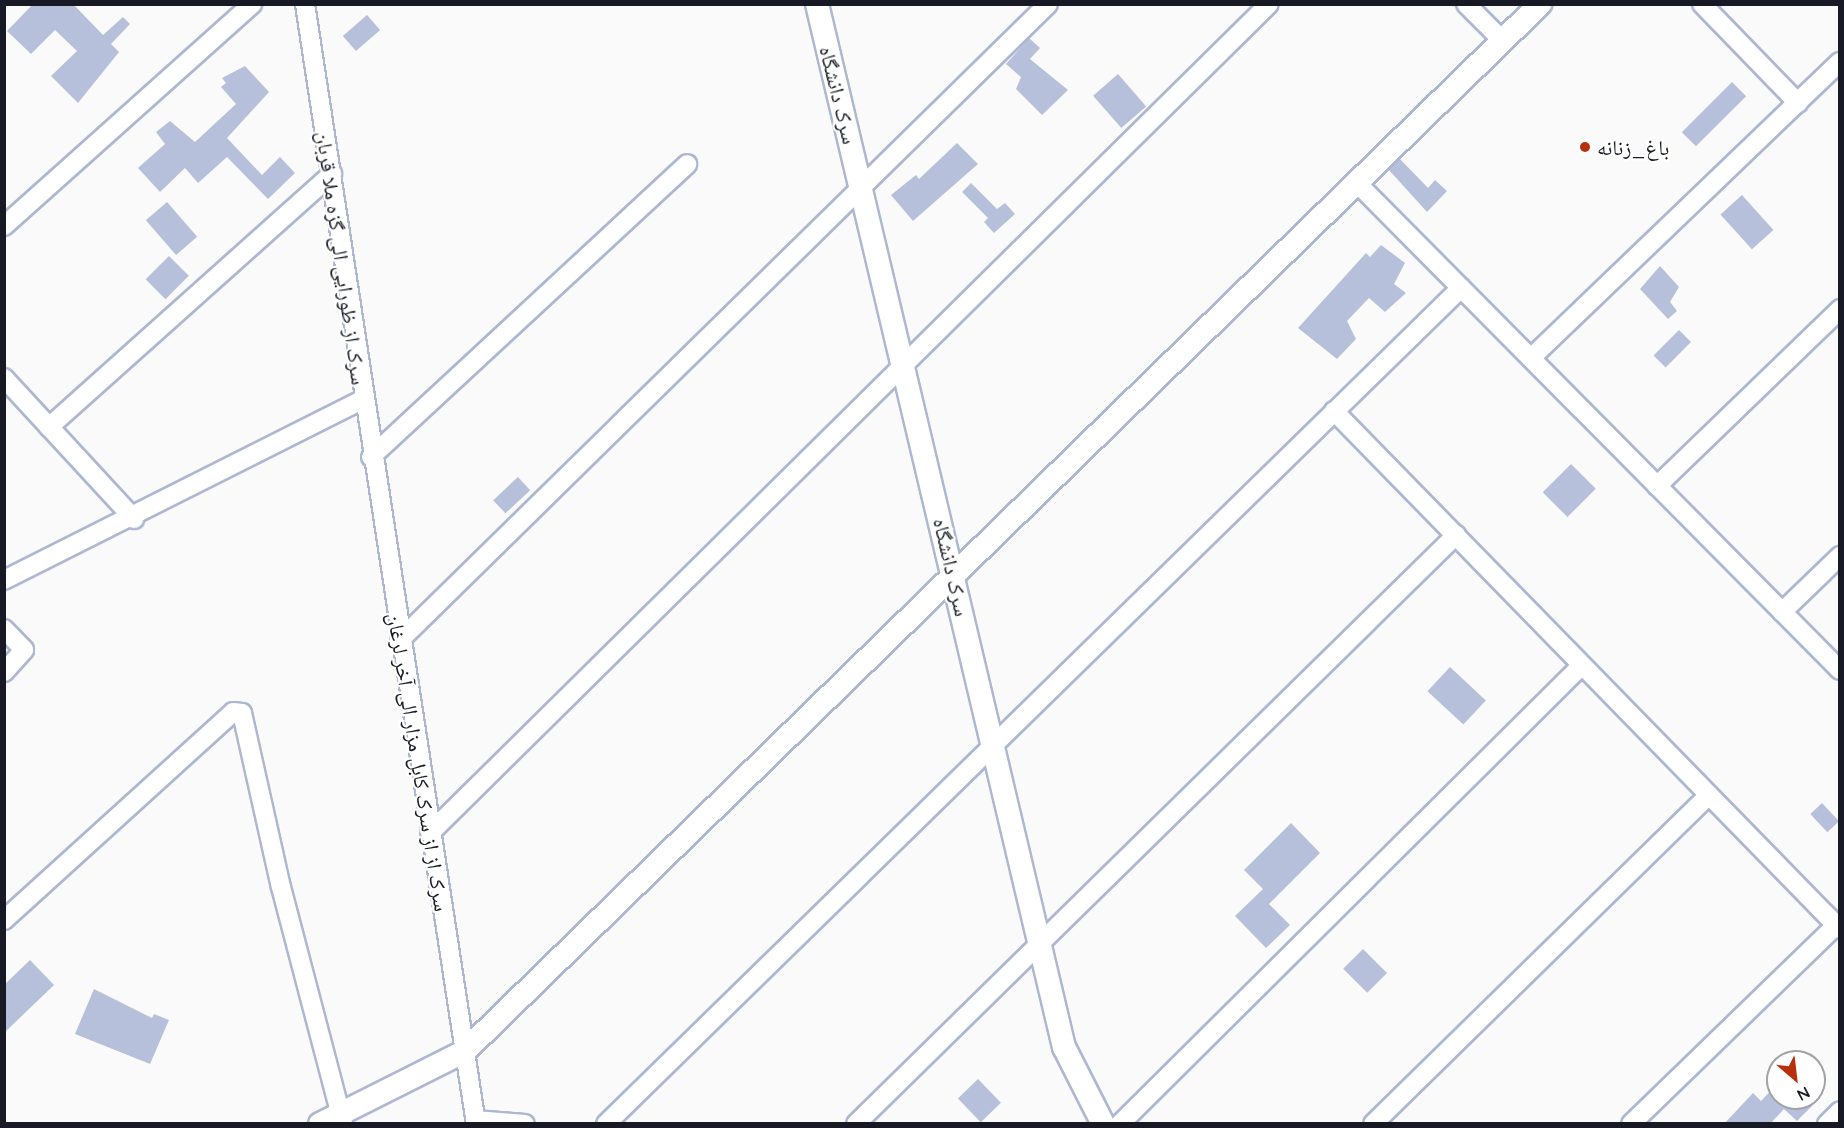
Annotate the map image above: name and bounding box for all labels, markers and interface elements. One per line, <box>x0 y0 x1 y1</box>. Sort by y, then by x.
street label: سرک دانشگاه <box>815 43 863 147</box>
street label: سرک از ظورایی الی گزه ملا قربان <box>312 129 372 387</box>
place label: باغ_زنانه <box>1597 134 1669 160</box>
marker: باغ_زنانه <box>1578 140 1592 154</box>
street label: سرک دانشگاه <box>928 515 976 619</box>
street label: سرک از از سرک کابل مزار الی آخر لرغان <box>383 611 455 913</box>
north arrow <box>1766 1050 1826 1110</box>
text: N <box>1794 1083 1813 1106</box>

